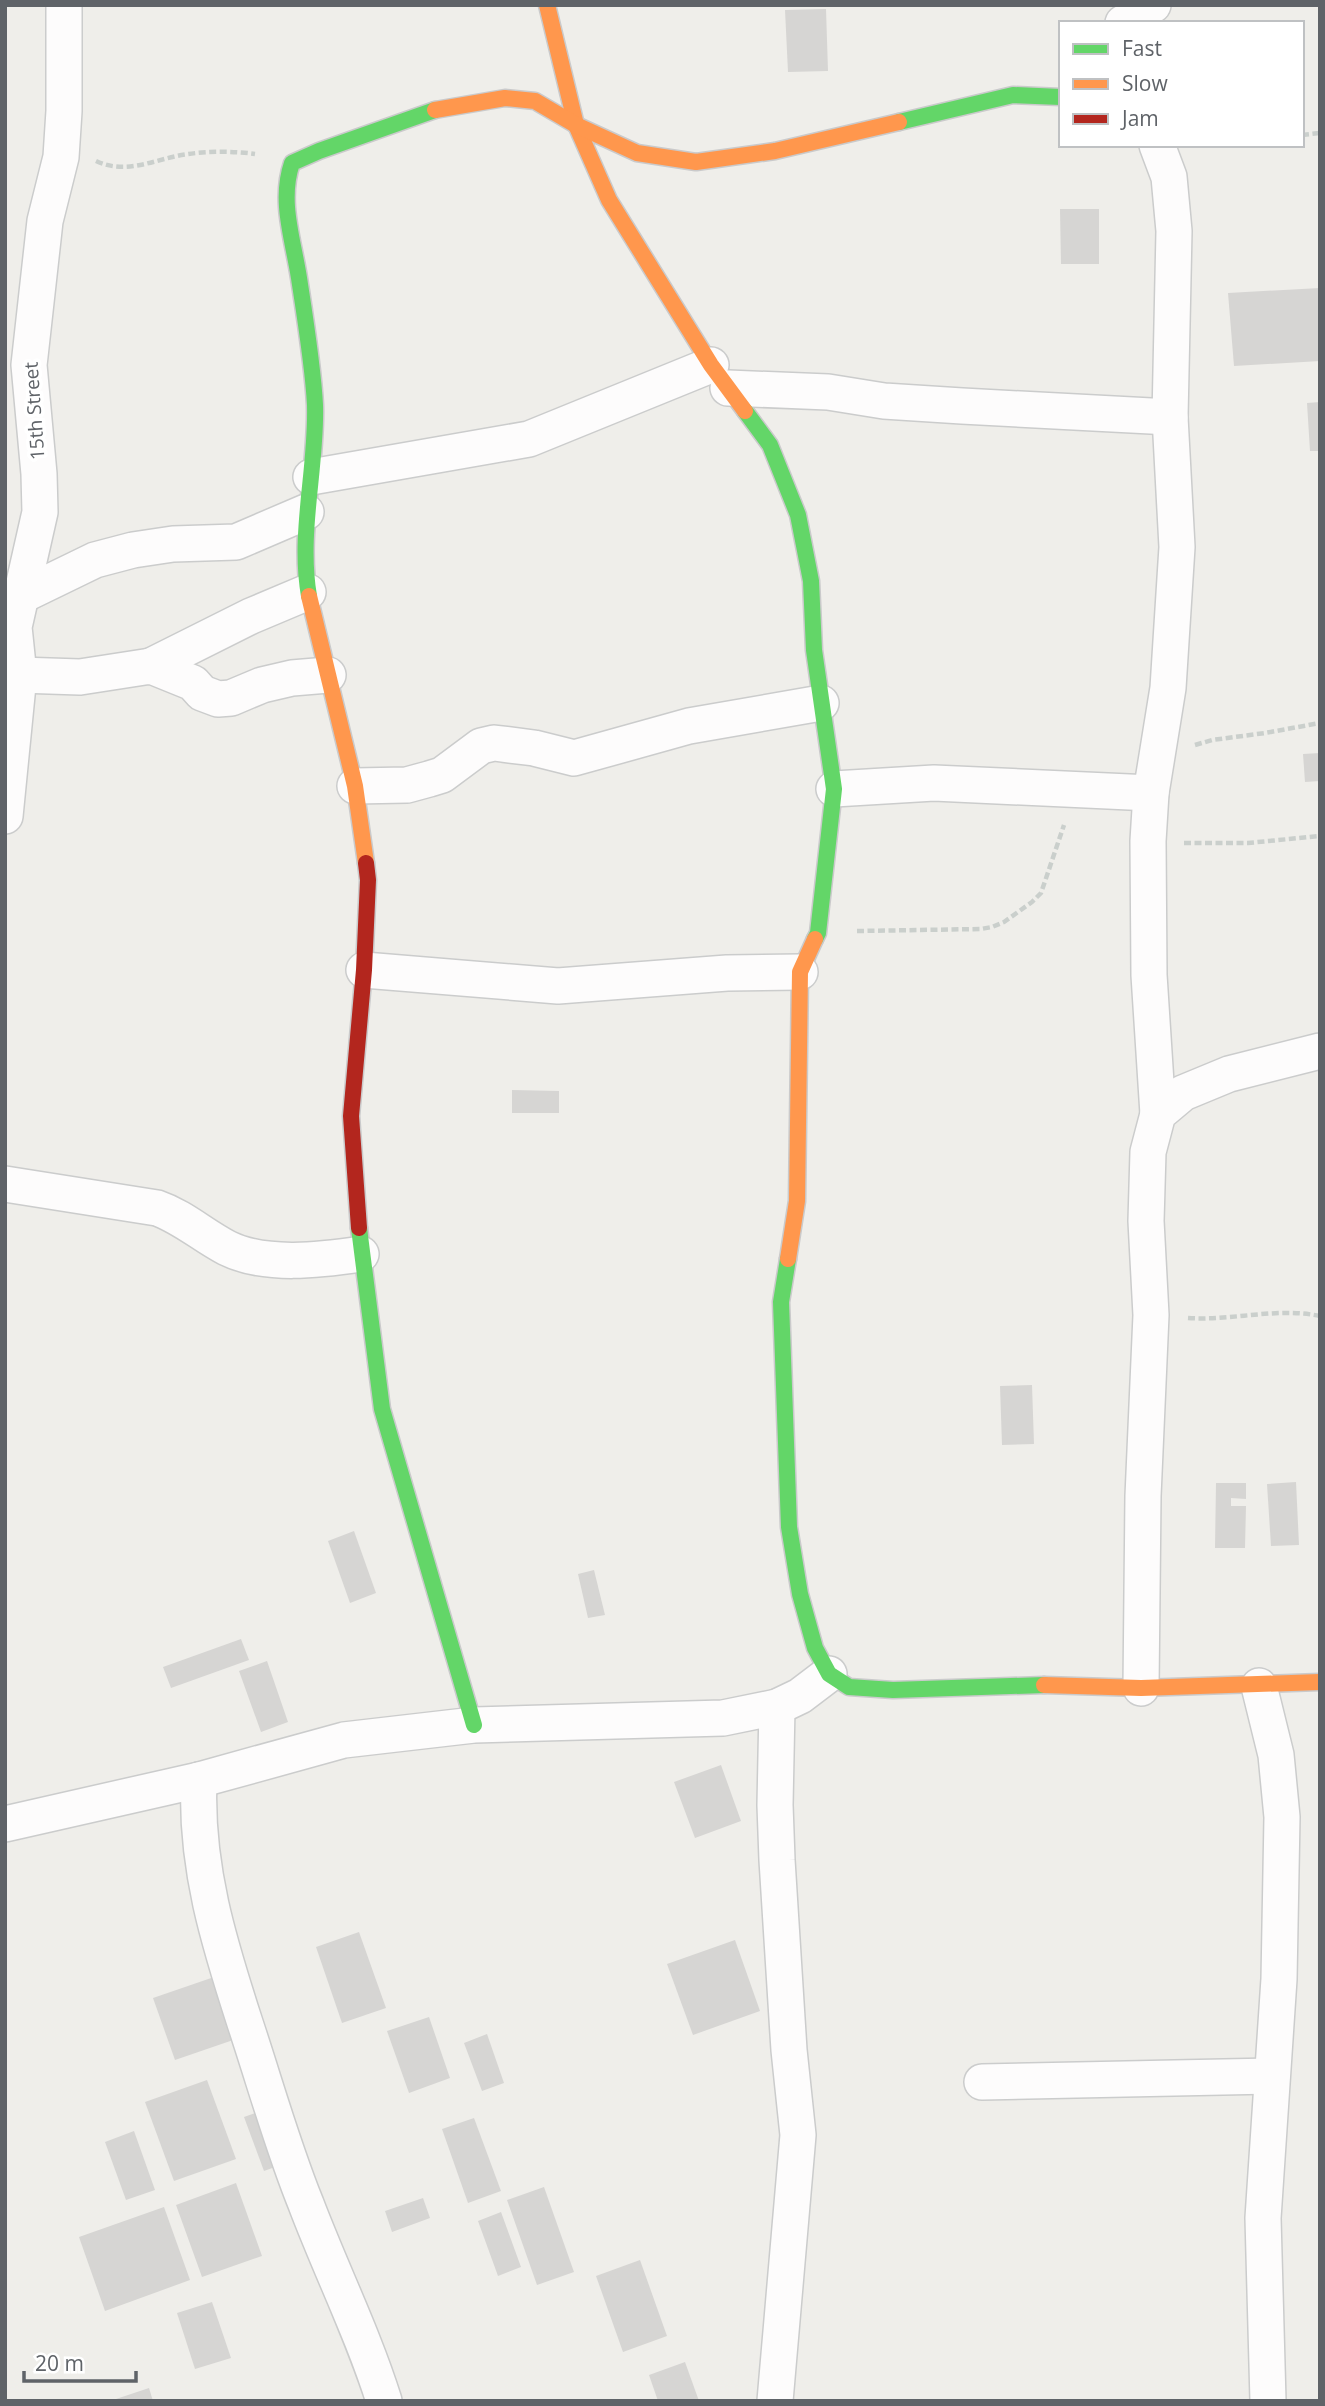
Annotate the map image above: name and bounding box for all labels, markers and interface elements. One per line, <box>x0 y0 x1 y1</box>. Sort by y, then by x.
legend <box>1059 21 1304 147</box>
text: Fast <box>1122 34 1162 62</box>
text: Slow <box>1122 69 1168 97</box>
text: Jam <box>1120 104 1159 132</box>
street label: 15th Street <box>18 361 50 461</box>
scale bar <box>24 2340 136 2384</box>
text: 20 m <box>35 2349 84 2377</box>

